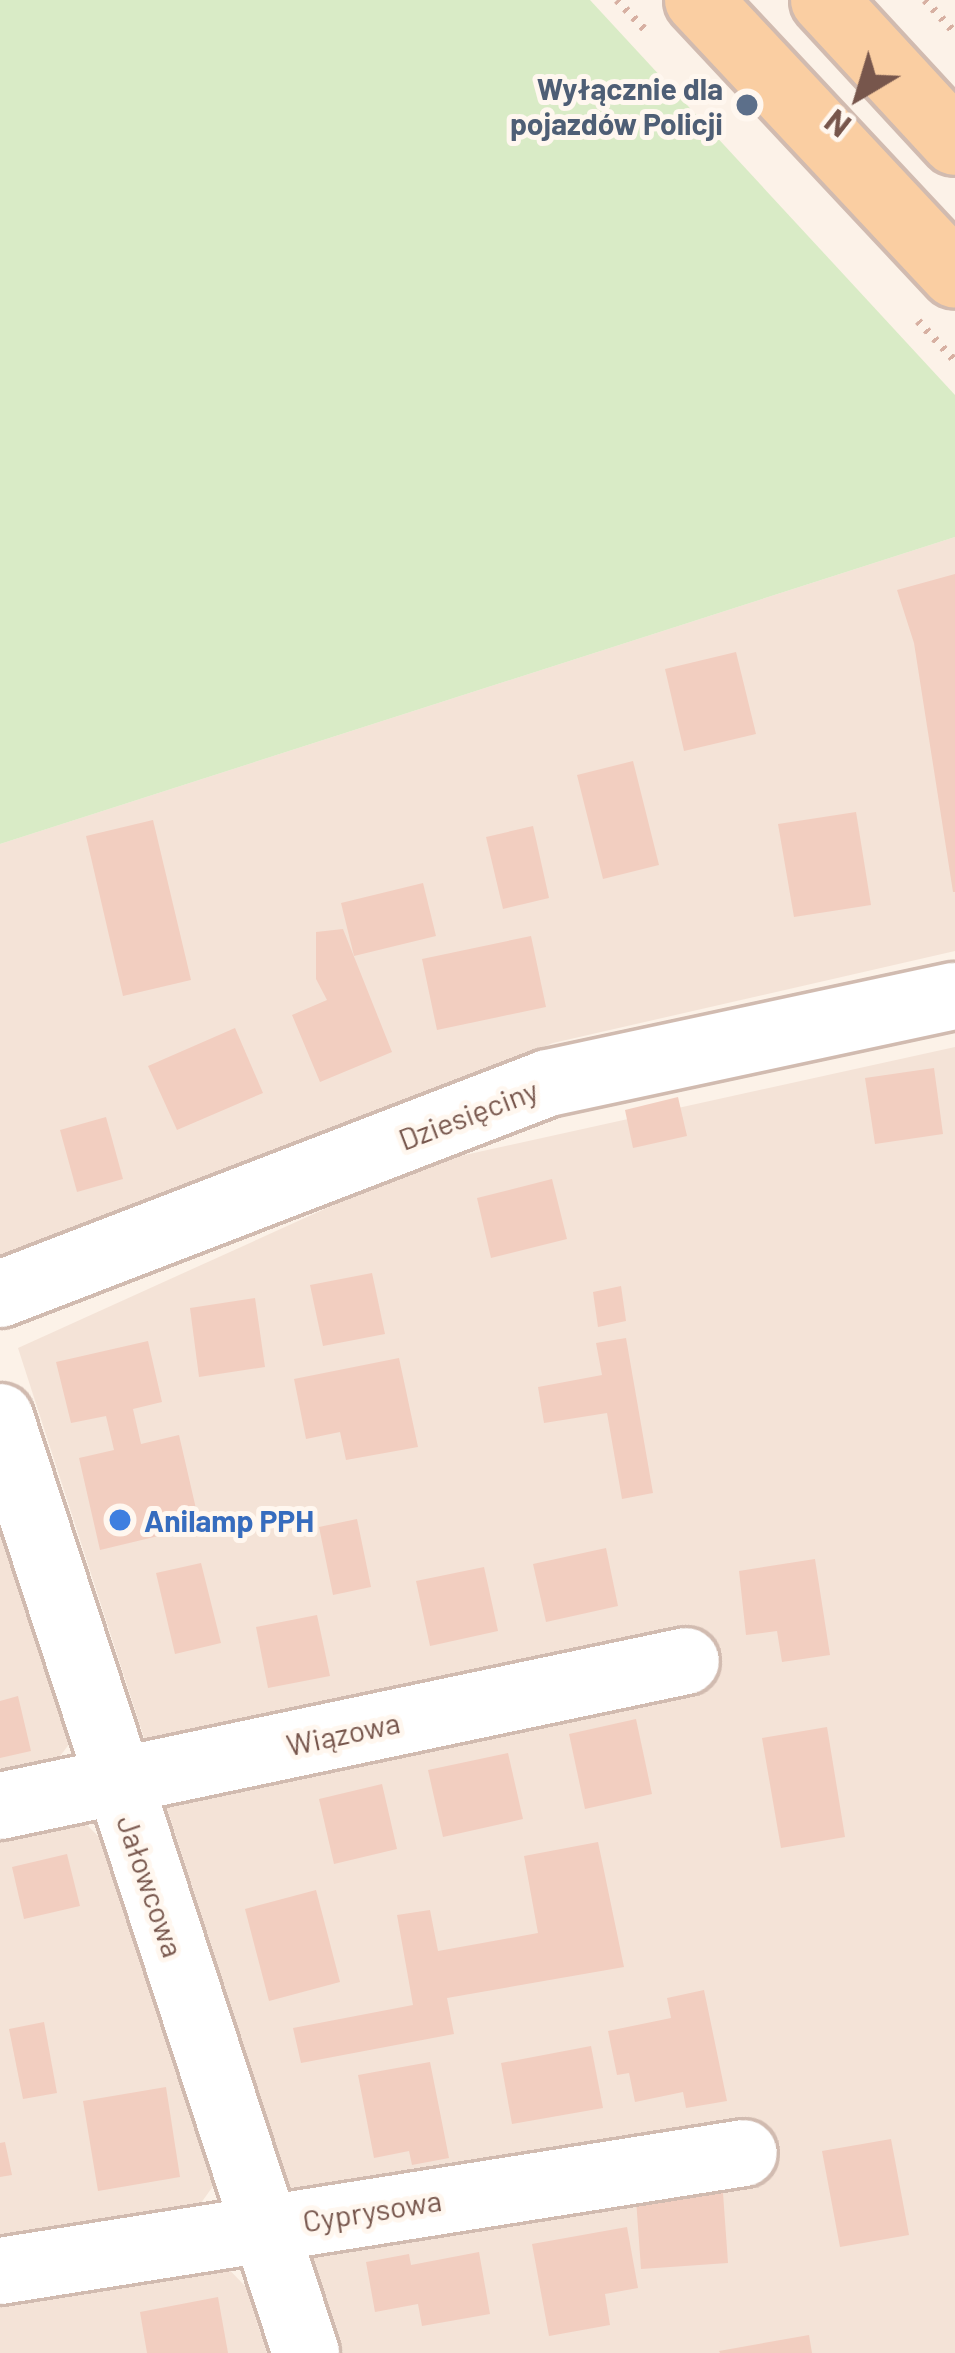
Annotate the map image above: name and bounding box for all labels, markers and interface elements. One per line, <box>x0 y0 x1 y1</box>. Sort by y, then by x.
north arrow <box>799 36 919 156</box>
place label: Wyłącznie dla pojazdów Policji <box>510 70 723 140</box>
marker: Wyłącznie dla pojazdów Policji <box>734 92 760 118</box>
text: N <box>816 102 858 147</box>
street label: Dziesięciny <box>393 1071 543 1157</box>
place label: Anilamp PPH <box>144 1502 314 1538</box>
marker: Anilamp PPH <box>107 1507 133 1533</box>
street label: Wiązowa <box>283 1703 403 1763</box>
street label: Jałowcowa <box>110 1810 192 1962</box>
street label: Cyprysowa <box>300 2181 444 2239</box>

